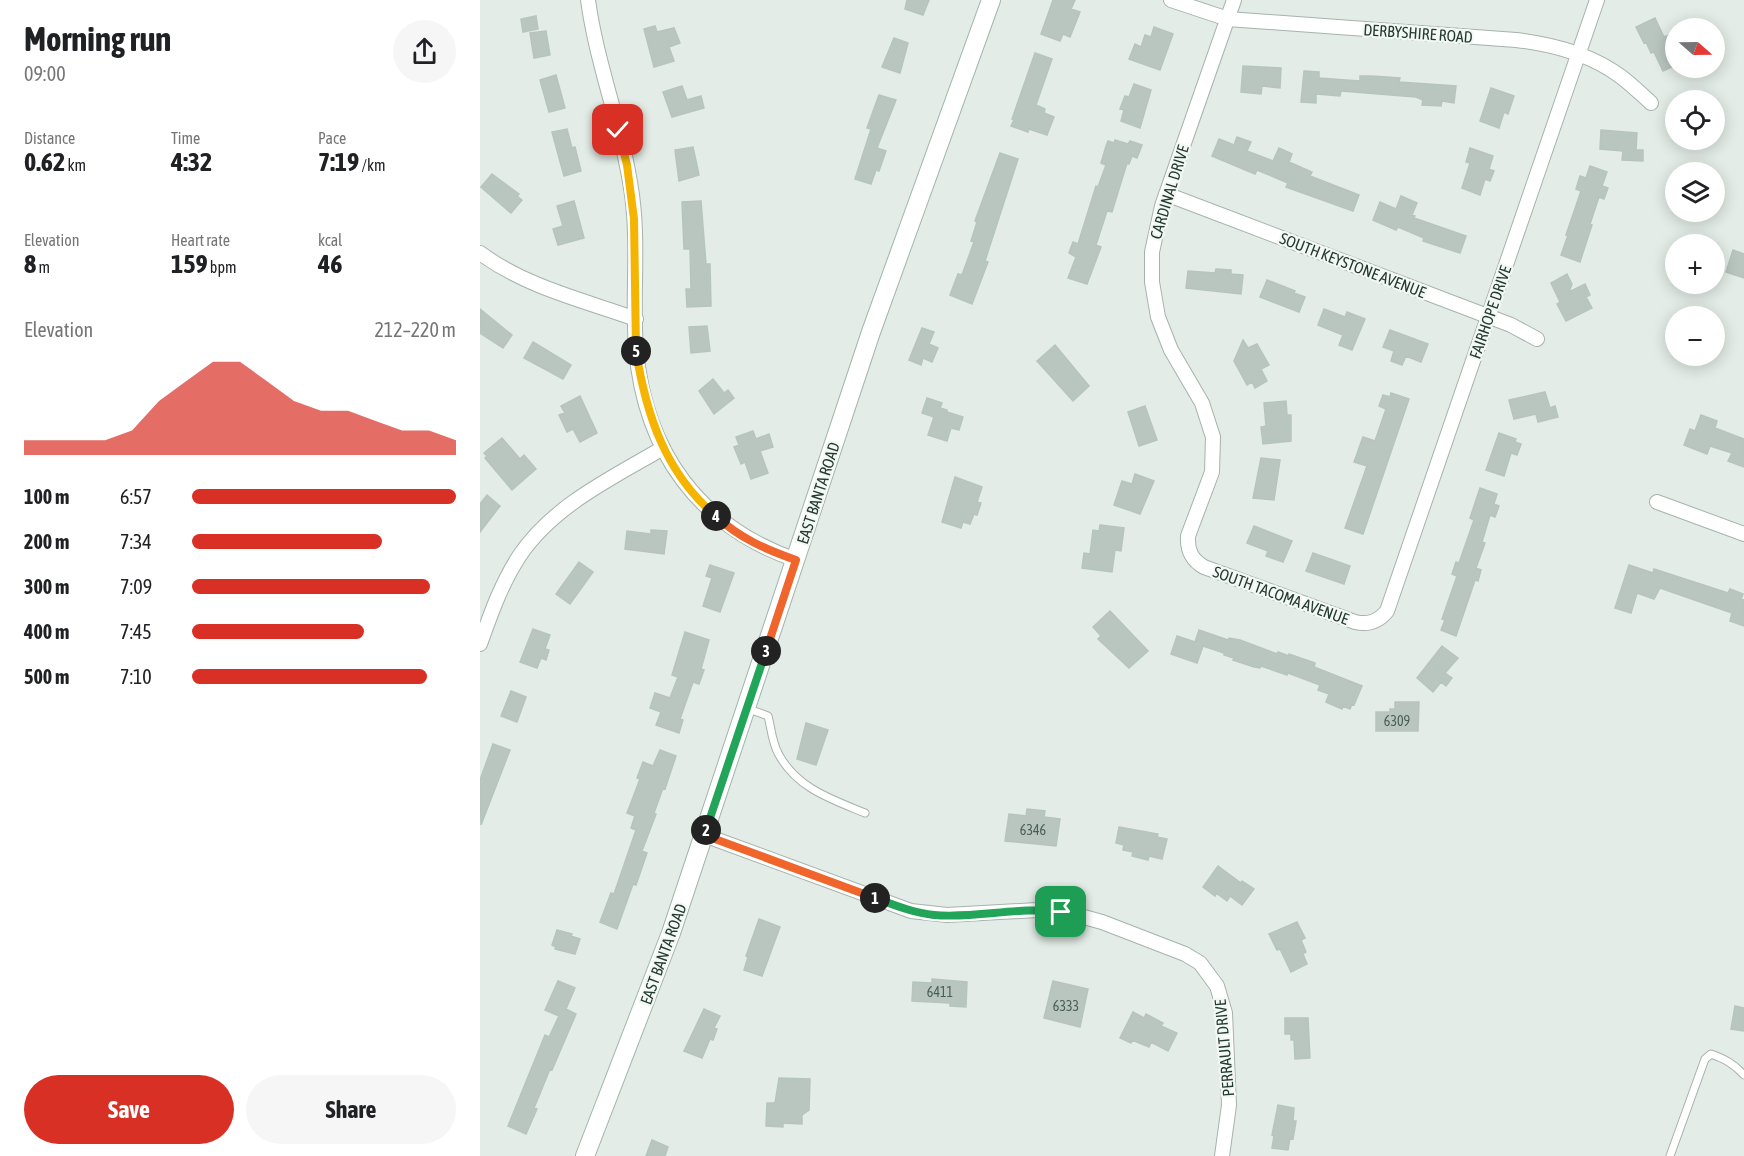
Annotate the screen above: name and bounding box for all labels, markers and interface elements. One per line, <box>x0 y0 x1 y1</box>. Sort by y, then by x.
north arrow <box>1665 18 1725 78</box>
map controls <box>1665 18 1725 366</box>
text: Morning run <box>24 20 171 58</box>
button: share <box>393 20 456 83</box>
street label: DERBYSHIRE ROAD <box>1363 20 1473 46</box>
text: 09:00 <box>24 62 66 85</box>
button: locate <box>1665 90 1725 150</box>
pin <box>592 104 643 155</box>
icon: check <box>601 113 634 146</box>
text: Distance <box>24 129 75 147</box>
text: Time <box>171 129 200 147</box>
text: Pace <box>318 129 346 147</box>
street label: CARDINAL DRIVE <box>1146 143 1192 241</box>
text: 0.62 <box>24 147 65 177</box>
text: 4:32 <box>171 147 212 177</box>
text: 7:19 <box>318 147 359 177</box>
text: km <box>65 156 86 174</box>
text: /km <box>359 156 385 174</box>
button: layers <box>1665 162 1725 222</box>
street label: SOUTH KEYSTONE AVENUE <box>1277 229 1429 301</box>
text: Elevation <box>24 231 79 249</box>
text: Heart rate <box>171 231 230 249</box>
text: kcal <box>318 231 342 249</box>
button: + <box>1665 234 1725 294</box>
text: 8 <box>24 249 36 279</box>
text: 159 <box>171 249 208 279</box>
text: 46 <box>318 249 342 279</box>
text: m <box>36 258 50 276</box>
text: bpm <box>208 258 237 276</box>
street label: FAIRHOPE DRIVE <box>1466 263 1514 361</box>
button: − <box>1665 306 1725 366</box>
text: Elevation <box>24 318 93 341</box>
text: 212–220 m <box>374 318 456 341</box>
pin: 5 <box>621 336 651 366</box>
text: 5 <box>632 342 640 360</box>
street label: EAST BANTA ROAD <box>793 440 843 546</box>
text: 100 m <box>24 485 69 508</box>
text: 6:57 <box>120 485 152 508</box>
pin: 4 <box>701 501 731 531</box>
text: 4 <box>712 507 720 525</box>
text: 200 m <box>24 530 69 553</box>
text: 7:34 <box>120 530 152 553</box>
street label: SOUTH TACOMA AVENUE <box>1211 562 1351 628</box>
text: 300 m <box>24 575 69 598</box>
text: 7:09 <box>120 575 152 598</box>
text: 400 m <box>24 620 69 643</box>
text: 7:45 <box>120 620 152 643</box>
pin: 3 <box>751 636 781 666</box>
text: 3 <box>762 642 770 660</box>
text: 500 m <box>24 665 69 688</box>
text: 7:10 <box>120 665 152 688</box>
house number: 6309 <box>1384 713 1410 729</box>
pin: 2 <box>691 815 721 845</box>
text: 2 <box>702 821 710 839</box>
house number: 6346 <box>1020 822 1047 838</box>
pin: 1 <box>860 883 890 913</box>
pin <box>1035 886 1086 937</box>
text: 1 <box>871 889 879 907</box>
icon: arrive <box>1044 895 1077 928</box>
street label: EAST BANTA ROAD <box>636 901 690 1007</box>
house number: 6411 <box>927 984 953 1000</box>
house number: 6333 <box>1053 998 1079 1014</box>
street label: PERRAULT DRIVE <box>1211 998 1237 1097</box>
button: Save <box>24 1075 234 1144</box>
button: Share <box>246 1075 456 1144</box>

